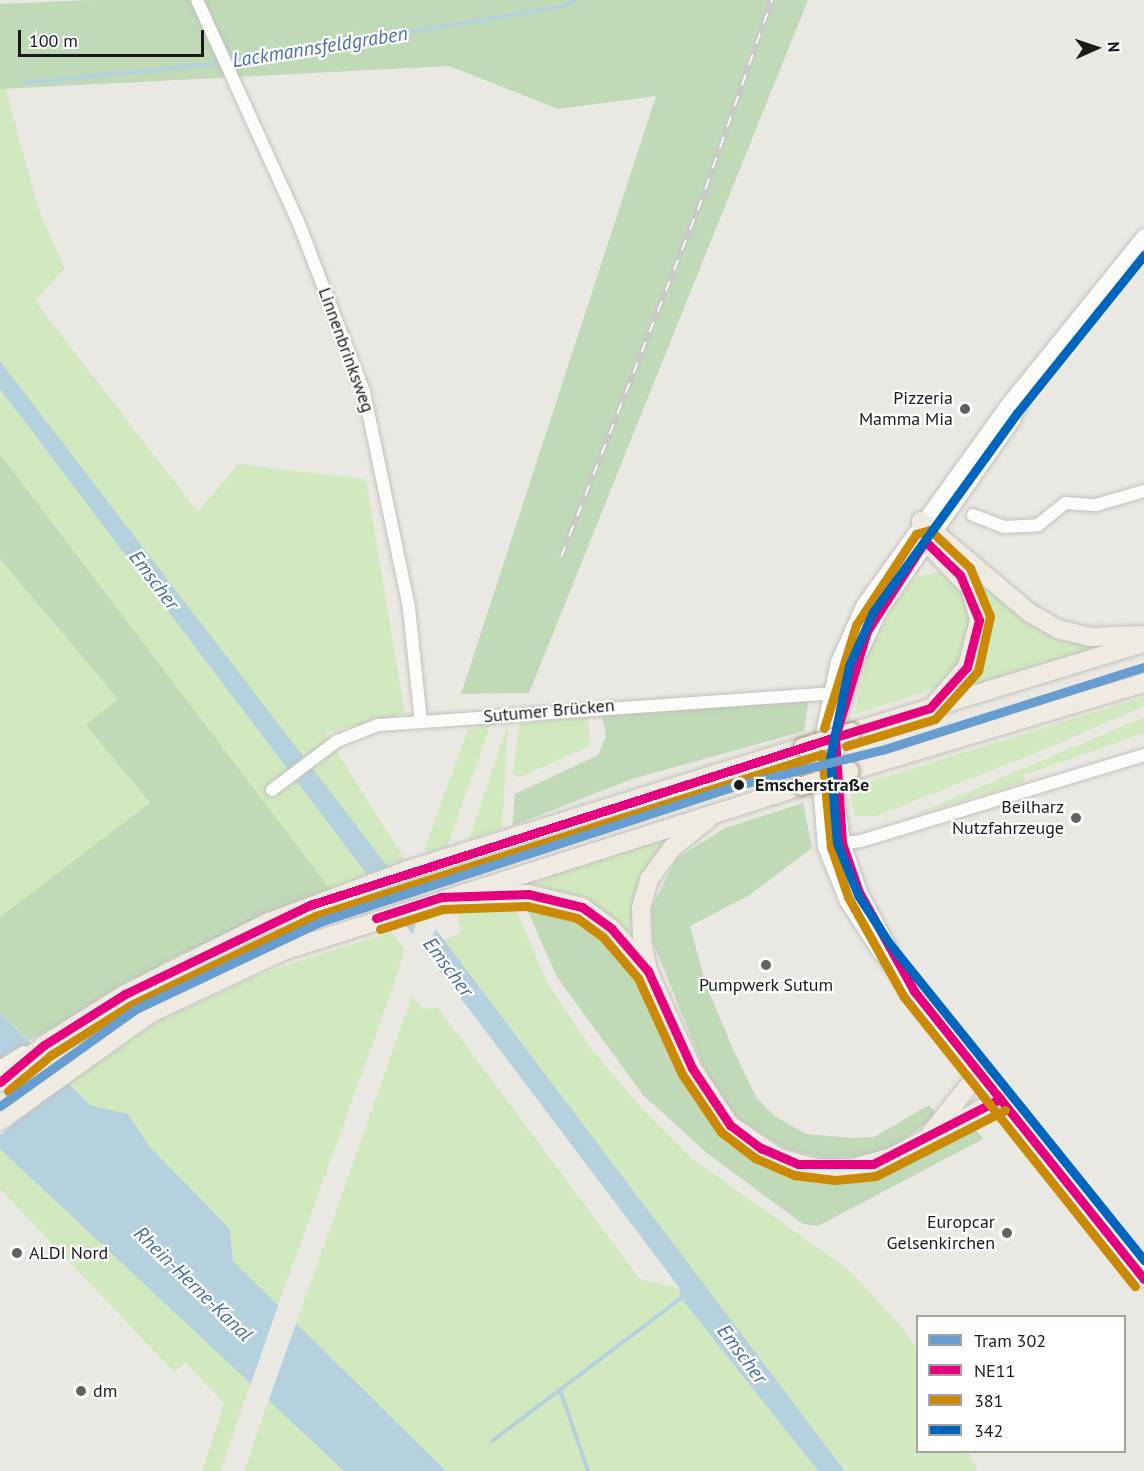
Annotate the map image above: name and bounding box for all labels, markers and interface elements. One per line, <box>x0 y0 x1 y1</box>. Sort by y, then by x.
scale bar <box>21 18 207 56</box>
north arrow <box>1066 18 1126 78</box>
water label: Lackmannsfeldgraben <box>231 21 409 73</box>
text: 100 m <box>29 29 78 52</box>
text: N <box>1104 41 1124 53</box>
street label: Linnenbrinksweg <box>313 285 379 415</box>
place label: Pizzeria Mamma Mia <box>859 388 953 430</box>
marker: Pizzeria Mamma Mia <box>958 402 972 416</box>
water label: Emscher <box>124 546 184 614</box>
street label: Sutumer Brücken <box>483 695 615 727</box>
marker: Emscherstraße <box>728 774 750 796</box>
place label: Emscherstraße <box>755 774 869 796</box>
place label: Beilharz Nutzfahrzeuge <box>952 797 1064 840</box>
marker: Beilharz Nutzfahrzeuge <box>1069 811 1083 825</box>
water label: Emscher <box>418 933 478 1001</box>
marker: Pumpwerk Sutum <box>759 958 773 972</box>
place label: Pumpwerk Sutum <box>699 974 833 996</box>
place label: Europcar Gelsenkirchen <box>886 1212 995 1254</box>
water label: Rhein-Herne-Kanal <box>129 1221 257 1347</box>
marker: Europcar Gelsenkirchen <box>1000 1226 1014 1240</box>
place label: ALDI Nord <box>29 1242 108 1264</box>
marker: ALDI Nord <box>10 1246 24 1260</box>
legend <box>916 1315 1126 1453</box>
water label: Emscher <box>712 1320 772 1388</box>
text: Tram 302 <box>974 1329 1046 1352</box>
text: NE11 <box>974 1359 1015 1382</box>
place label: dm <box>93 1380 117 1402</box>
marker: dm <box>74 1384 88 1398</box>
text: 381 <box>974 1389 1003 1412</box>
text: 342 <box>974 1419 1003 1442</box>

